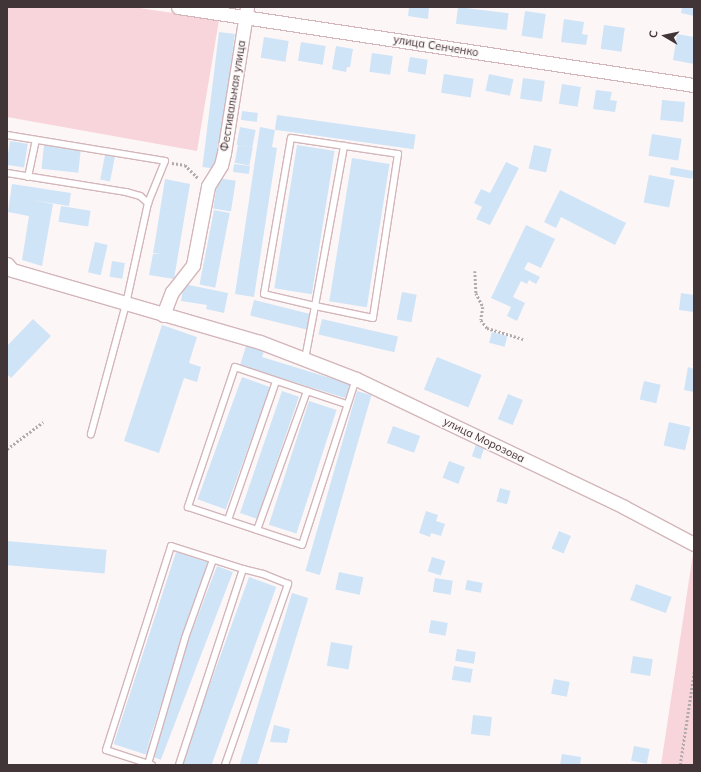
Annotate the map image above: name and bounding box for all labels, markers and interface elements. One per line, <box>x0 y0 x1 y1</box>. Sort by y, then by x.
north arrow <box>645 16 685 56</box>
text: С <box>646 29 661 39</box>
street label: улица Сенченко <box>392 33 480 59</box>
street label: Фестивальная улица <box>218 39 248 153</box>
street label: улица Морозова <box>441 415 527 465</box>

